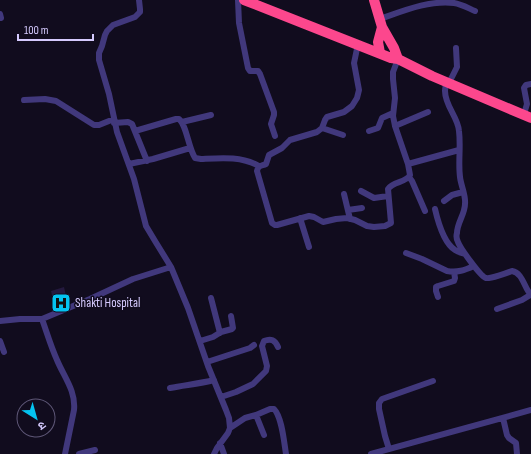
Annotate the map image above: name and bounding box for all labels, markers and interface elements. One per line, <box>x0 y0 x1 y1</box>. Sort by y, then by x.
scale bar <box>18 16 93 42</box>
text: 100 m <box>24 23 49 38</box>
hospital icon: Shakti Hospital <box>50 292 72 314</box>
place label: Shakti Hospital <box>75 295 140 311</box>
north arrow <box>16 398 56 438</box>
text: उ <box>35 418 48 433</box>

